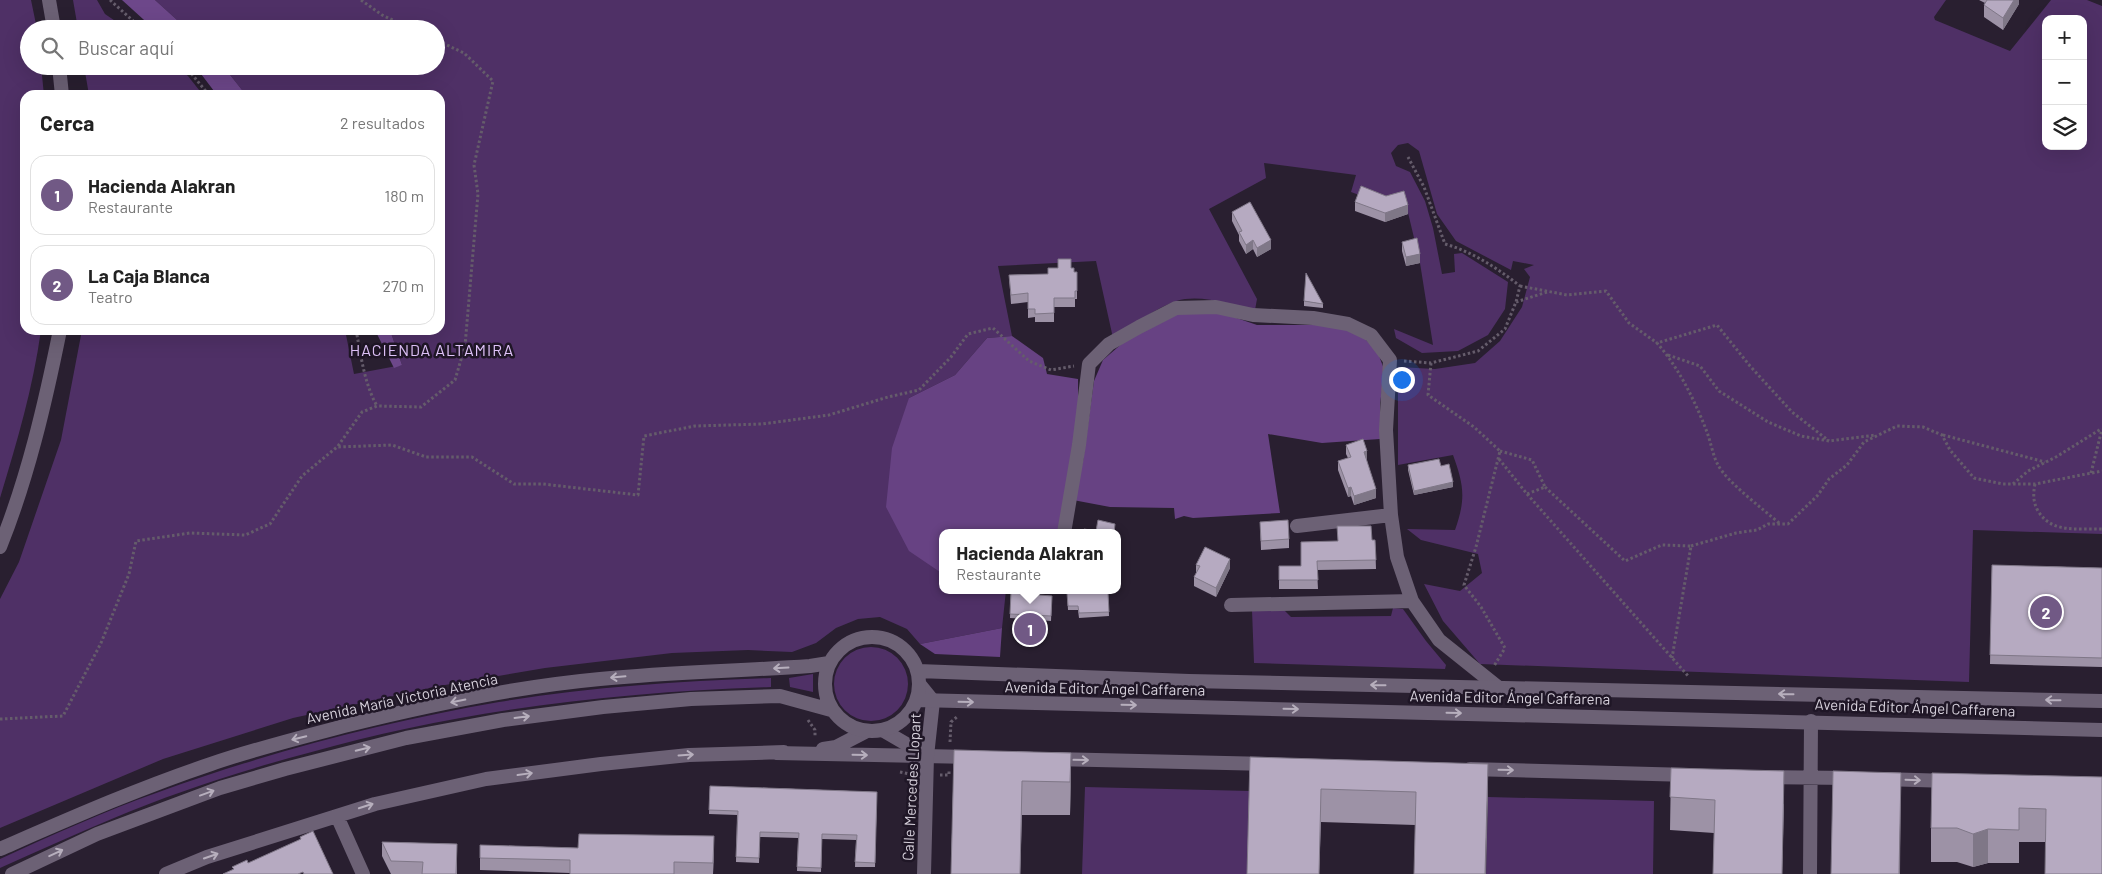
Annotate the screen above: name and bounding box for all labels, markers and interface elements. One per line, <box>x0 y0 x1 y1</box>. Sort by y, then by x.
map controls <box>2042 15 2087 150</box>
button: + <box>2042 15 2087 60</box>
search box <box>20 20 445 75</box>
icon: search <box>38 34 66 62</box>
text: Buscar aquí <box>78 36 174 59</box>
button: − <box>2042 60 2087 105</box>
button: layers <box>2042 105 2087 150</box>
text: Cerca <box>40 110 94 135</box>
text: 2 resultados <box>340 113 425 132</box>
text: Hacienda Alakran <box>88 174 235 197</box>
text: 1 <box>54 186 60 205</box>
text: 180 m <box>385 186 424 205</box>
text: Restaurante <box>88 197 173 216</box>
text: La Caja Blanca <box>88 264 210 287</box>
text: 2 <box>53 276 61 295</box>
text: 270 m <box>382 276 424 295</box>
text: Teatro <box>88 287 133 306</box>
district label: HACIENDA ALTAMIRA <box>350 340 514 359</box>
your location <box>1389 367 1415 393</box>
popup <box>939 529 1121 594</box>
text: Hacienda Alakran <box>956 541 1104 564</box>
text: Restaurante <box>956 564 1041 583</box>
pin: 2 <box>2030 593 2062 631</box>
pin: 1 <box>1014 610 1046 648</box>
one-way arrow <box>773 663 789 672</box>
street label: Avenida María Victoria Atencia <box>304 669 499 727</box>
one-way arrow <box>611 673 627 682</box>
street label: Avenida Editor Ángel Caffarena <box>1005 677 1206 699</box>
one-way arrow <box>1371 680 1387 690</box>
street label: Avenida Editor Ángel Caffarena <box>1410 686 1611 708</box>
one-way arrow <box>1778 689 1794 699</box>
street label: Avenida Editor Ángel Caffarena <box>1814 695 2016 719</box>
one-way arrow <box>2046 695 2062 704</box>
one-way arrow <box>450 697 466 706</box>
one-way arrow <box>958 697 974 706</box>
one-way arrow <box>1120 701 1136 710</box>
one-way arrow <box>1282 704 1299 714</box>
one-way arrow <box>1445 708 1461 718</box>
one-way arrow <box>514 712 530 722</box>
street label: Calle Mercedes Llopart <box>898 713 924 861</box>
one-way arrow <box>292 734 308 743</box>
one-way arrow <box>355 744 371 753</box>
one-way arrow <box>851 750 867 760</box>
one-way arrow <box>678 751 694 760</box>
one-way arrow <box>1072 755 1088 765</box>
one-way arrow <box>1497 765 1513 775</box>
one-way arrow <box>516 769 532 779</box>
one-way arrow <box>1905 775 1921 784</box>
one-way arrow <box>198 788 214 797</box>
one-way arrow <box>357 801 373 811</box>
one-way arrow <box>48 848 63 858</box>
one-way arrow <box>203 851 218 860</box>

